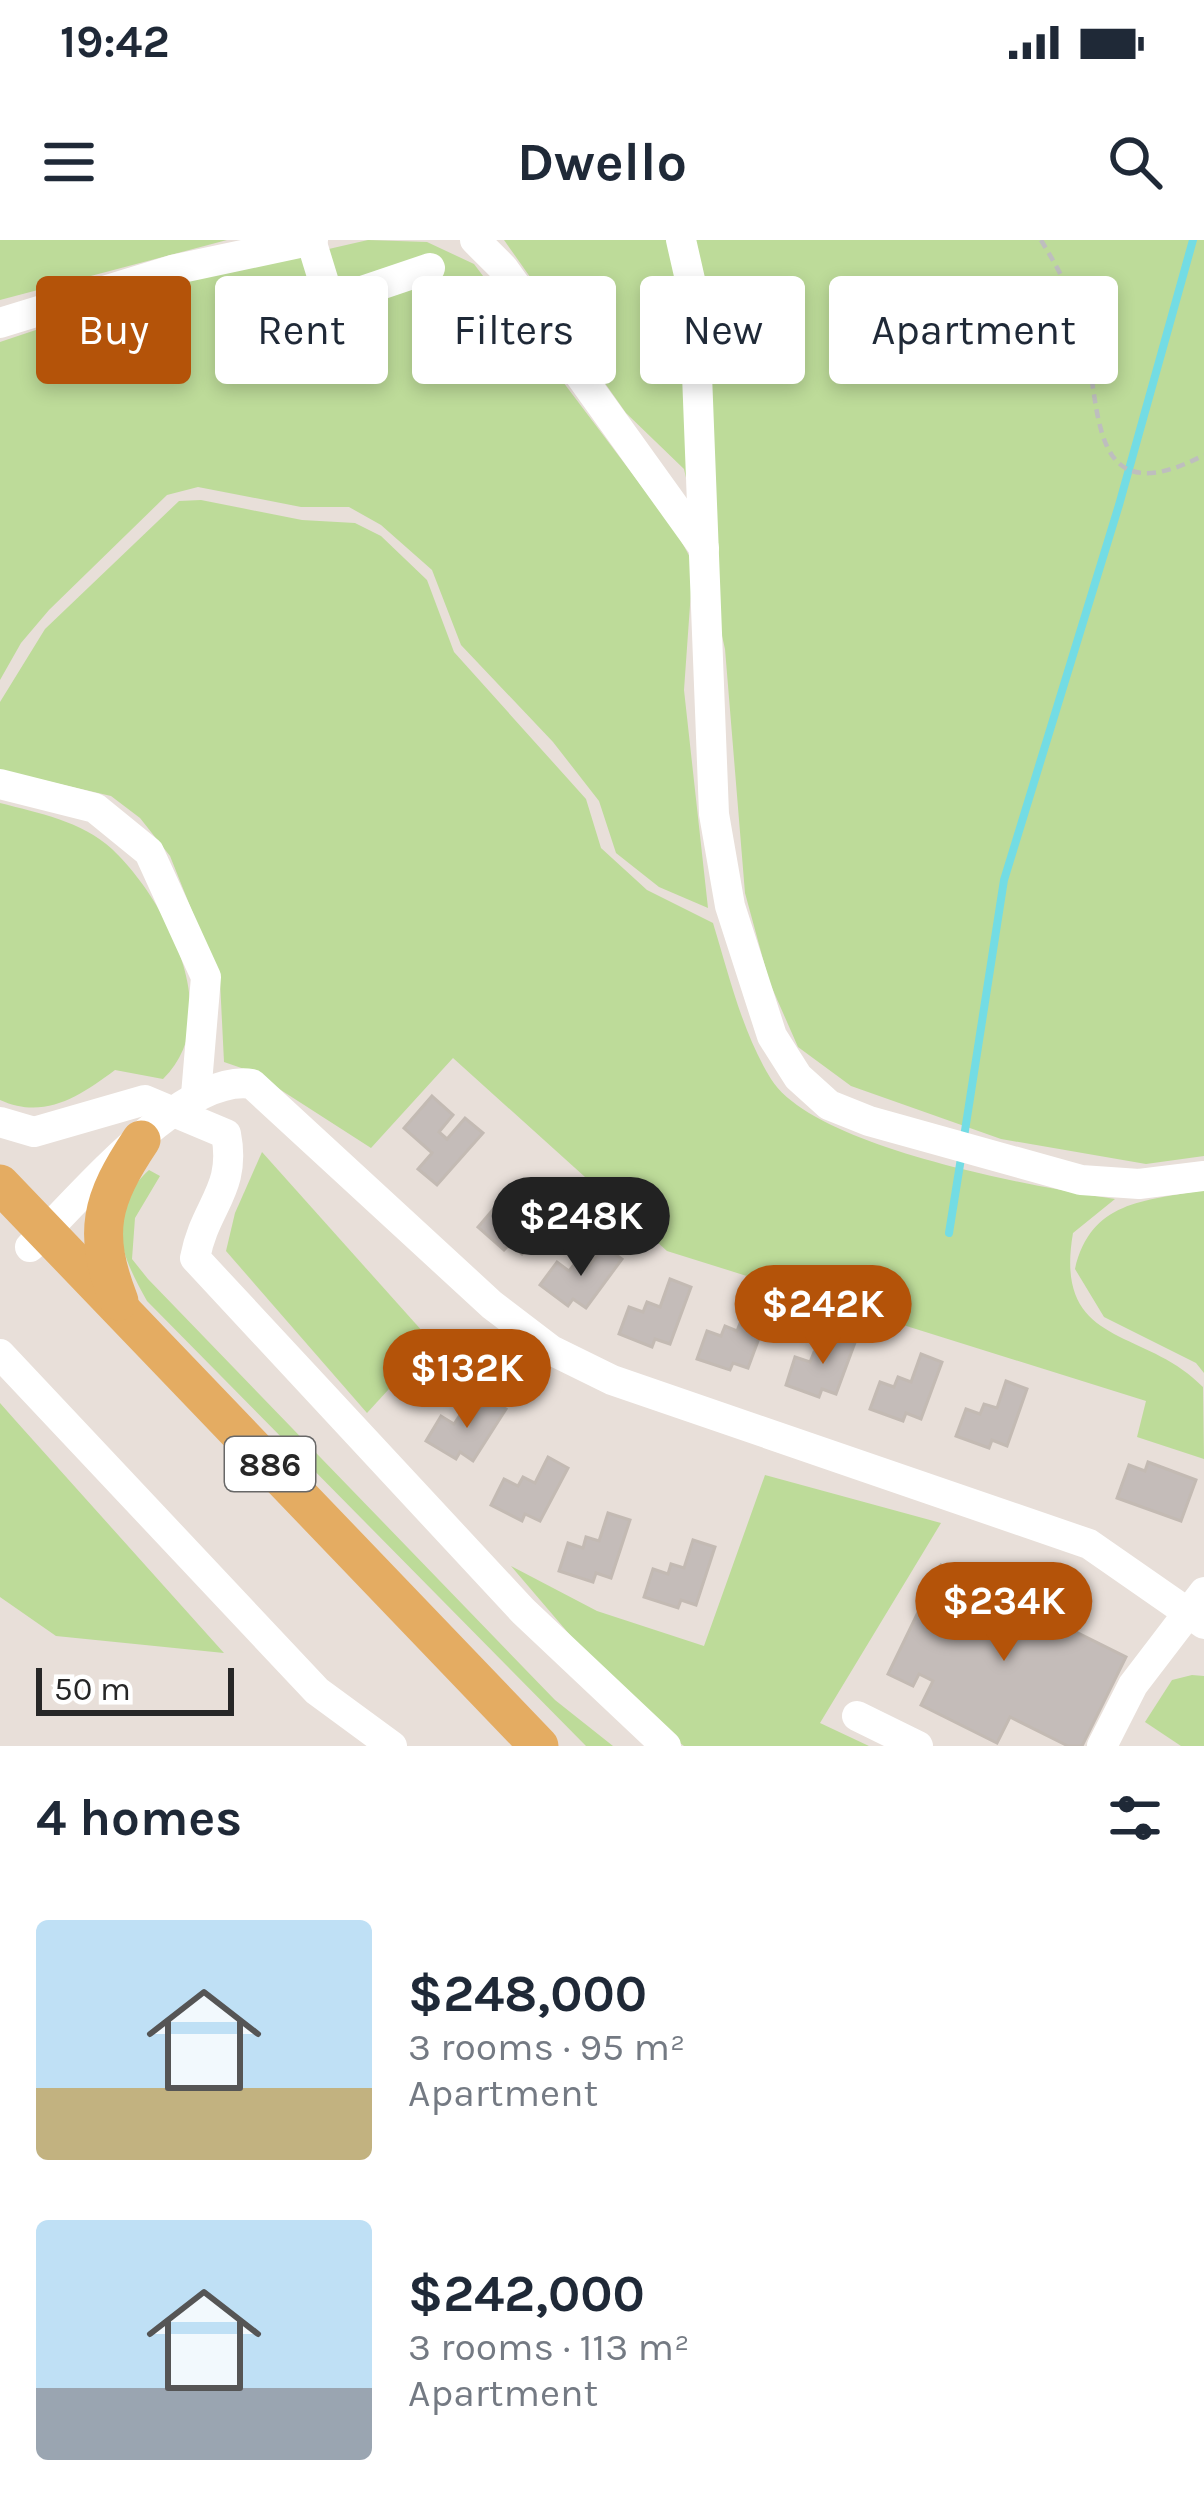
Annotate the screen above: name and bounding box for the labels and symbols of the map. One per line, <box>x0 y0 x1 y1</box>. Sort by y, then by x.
pin: $248K <box>497 1177 665 1279</box>
pin: $242K <box>739 1265 907 1367</box>
pin: $132K <box>383 1329 551 1431</box>
road number: 886 <box>225 1437 315 1491</box>
pin: $234K <box>920 1562 1088 1664</box>
scale bar <box>36 1662 234 1715</box>

